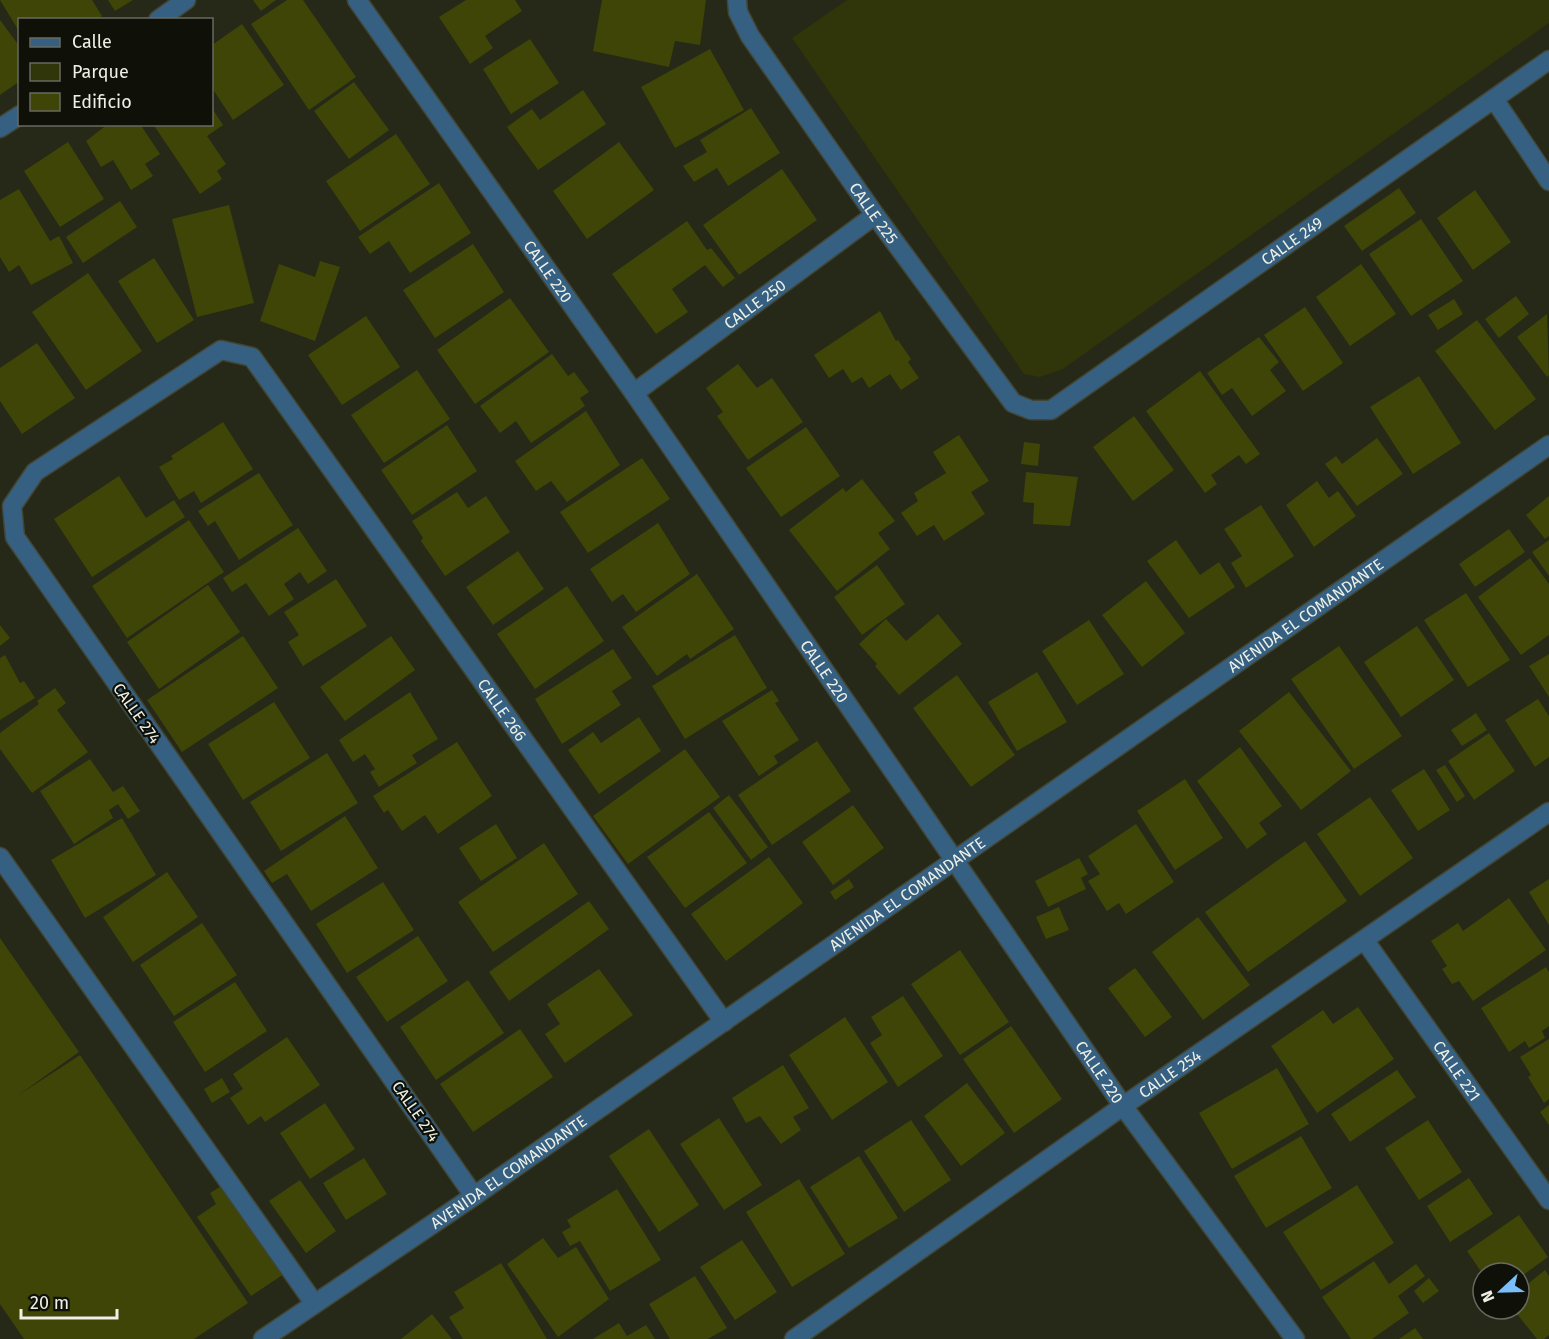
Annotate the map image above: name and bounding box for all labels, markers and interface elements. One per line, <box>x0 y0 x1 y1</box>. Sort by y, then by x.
legend <box>18 18 213 126</box>
text: Calle <box>72 31 112 53</box>
text: Parque <box>72 61 129 83</box>
text: Edificio <box>72 91 132 113</box>
street label: CALLE 225 <box>845 179 902 248</box>
street label: CALLE 249 <box>1258 213 1327 269</box>
street label: CALLE 220 <box>519 237 576 306</box>
street label: CALLE 250 <box>720 275 790 333</box>
street label: AVENIDA EL COMANDANTE <box>1224 555 1387 677</box>
street label: CALLE 220 <box>796 636 852 706</box>
street label: CALLE 266 <box>473 675 530 745</box>
street label: CALLE 274 <box>109 679 165 748</box>
street label: AVENIDA EL COMANDANTE <box>826 833 989 955</box>
street label: CALLE 220 <box>1071 1037 1127 1107</box>
street label: CALLE 221 <box>1429 1037 1484 1105</box>
street label: CALLE 254 <box>1135 1046 1205 1102</box>
street label: CALLE 274 <box>388 1077 444 1146</box>
street label: AVENIDA EL COMANDANTE <box>427 1111 590 1233</box>
north arrow <box>1471 1261 1531 1321</box>
scale bar <box>21 1282 117 1320</box>
text: N <box>1477 1288 1498 1305</box>
text: 20 m <box>30 1292 69 1314</box>

